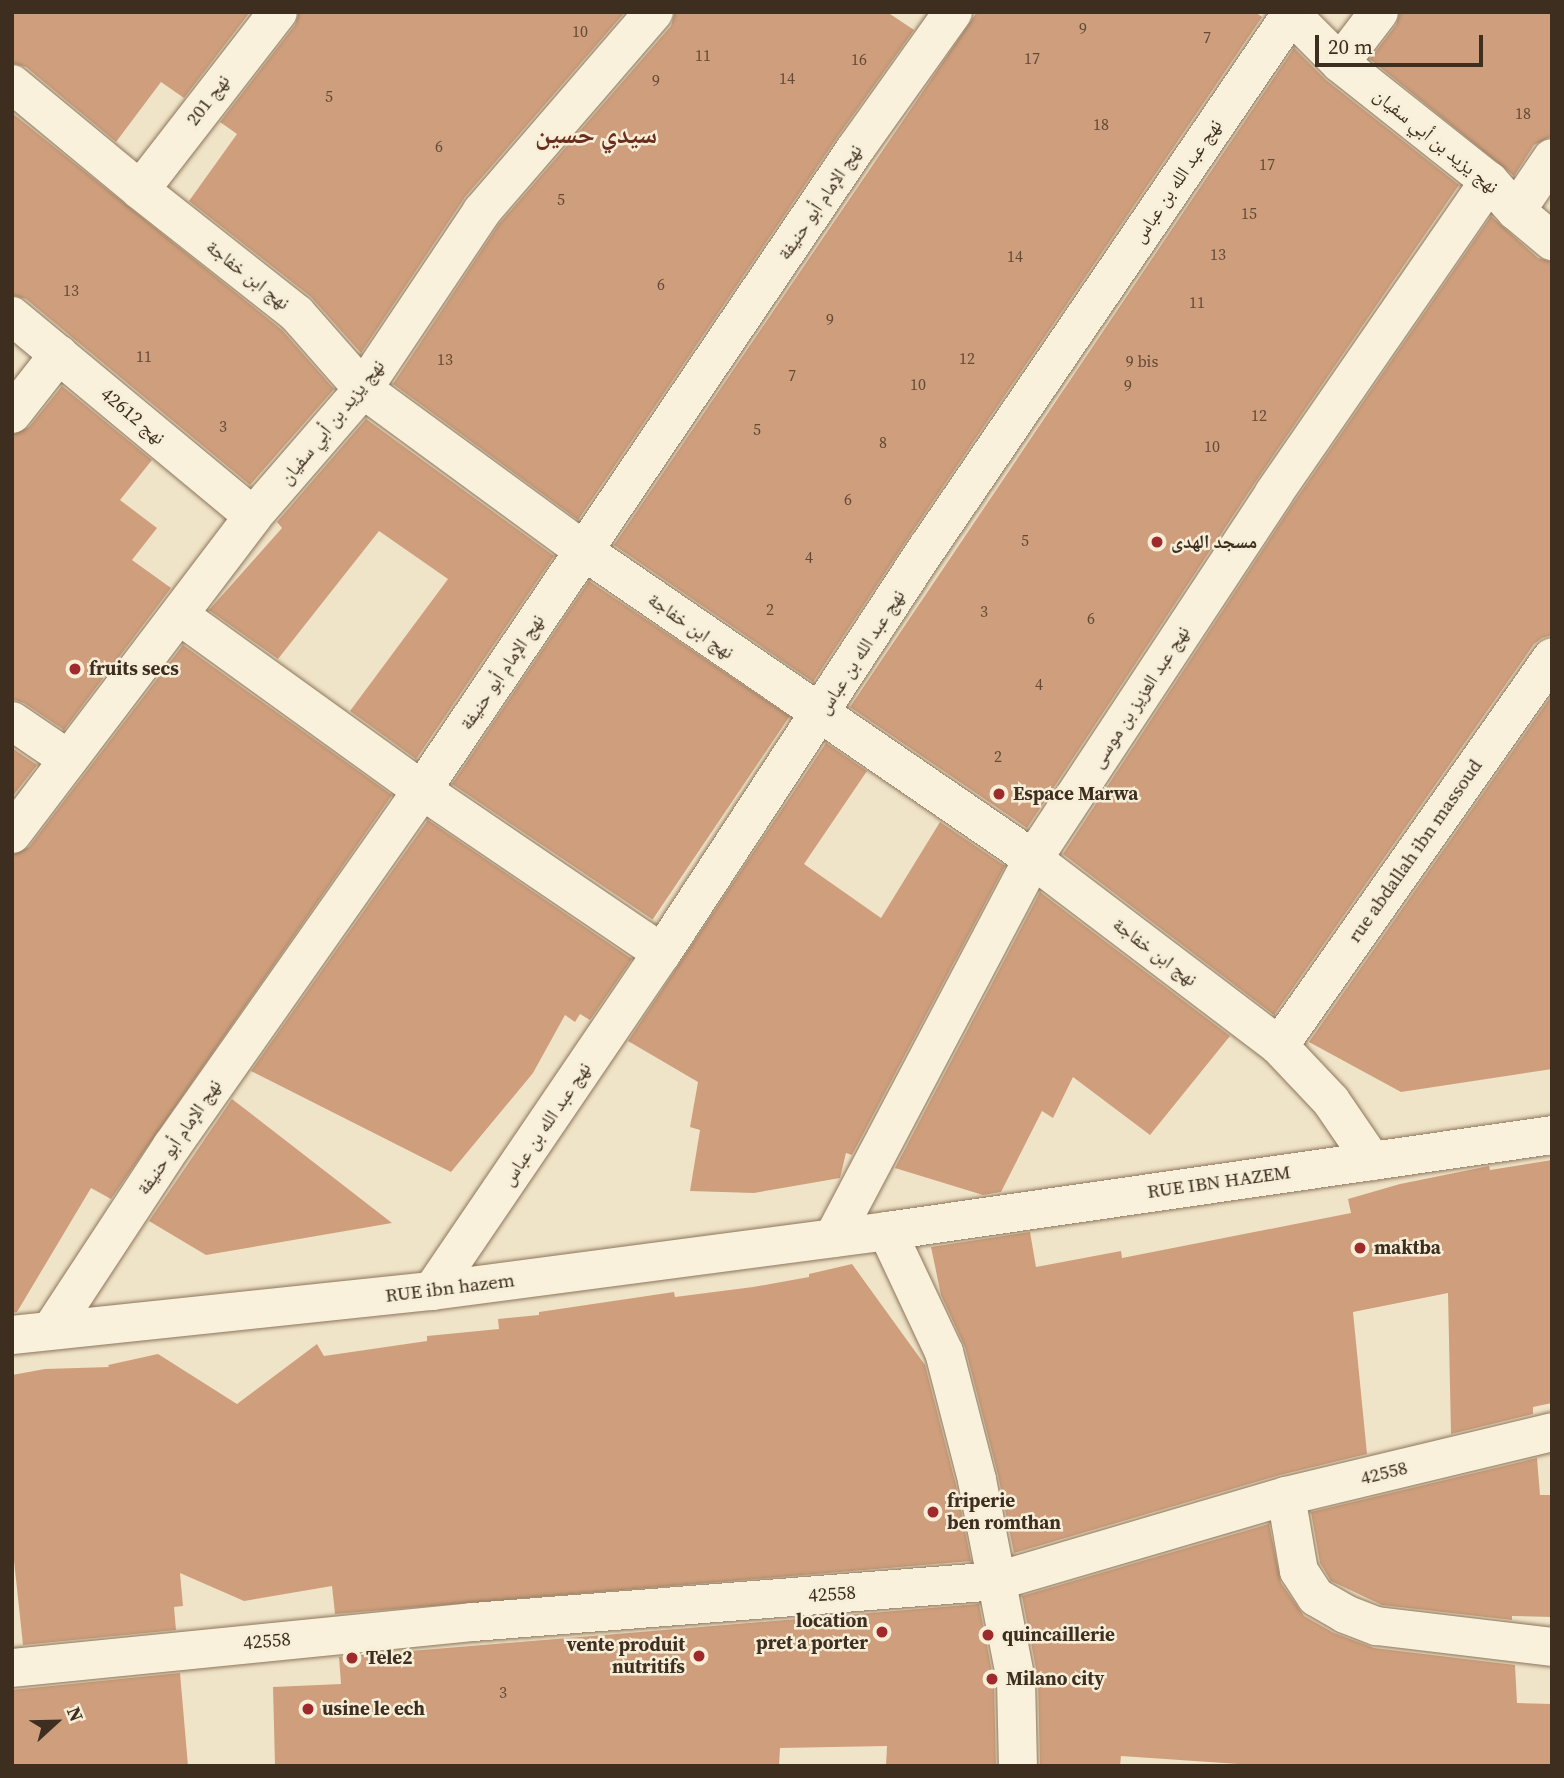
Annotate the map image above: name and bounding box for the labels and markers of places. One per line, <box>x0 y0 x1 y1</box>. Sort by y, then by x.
place label: مسجد الهدى <box>1171 531 1257 553</box>
marker: مسجد الهدى <box>1149 534 1165 550</box>
place label: fruits secs <box>89 658 179 680</box>
marker: fruits secs <box>67 661 83 677</box>
place label: Espace Marwa <box>1013 783 1138 805</box>
marker: Espace Marwa <box>991 786 1007 802</box>
place label: maktba <box>1374 1237 1441 1259</box>
marker: maktba <box>1352 1240 1368 1256</box>
place label: friperie ben romthan <box>947 1490 1061 1534</box>
marker: friperie ben romthan <box>925 1504 941 1520</box>
place label: location pret a porter <box>756 1610 868 1654</box>
marker: location pret a porter <box>874 1624 890 1640</box>
place label: quincaillerie <box>1002 1624 1115 1646</box>
marker: quincaillerie <box>980 1627 996 1643</box>
place label: vente produit nutritifs <box>567 1634 685 1678</box>
place label: Tele2 <box>366 1647 412 1669</box>
marker: vente produit nutritifs <box>691 1648 707 1664</box>
marker: Tele2 <box>344 1650 360 1666</box>
place label: Milano city <box>1006 1668 1104 1690</box>
marker: Milano city <box>984 1671 1000 1687</box>
place label: usine le ech <box>322 1698 425 1720</box>
marker: usine le ech <box>300 1701 316 1717</box>

